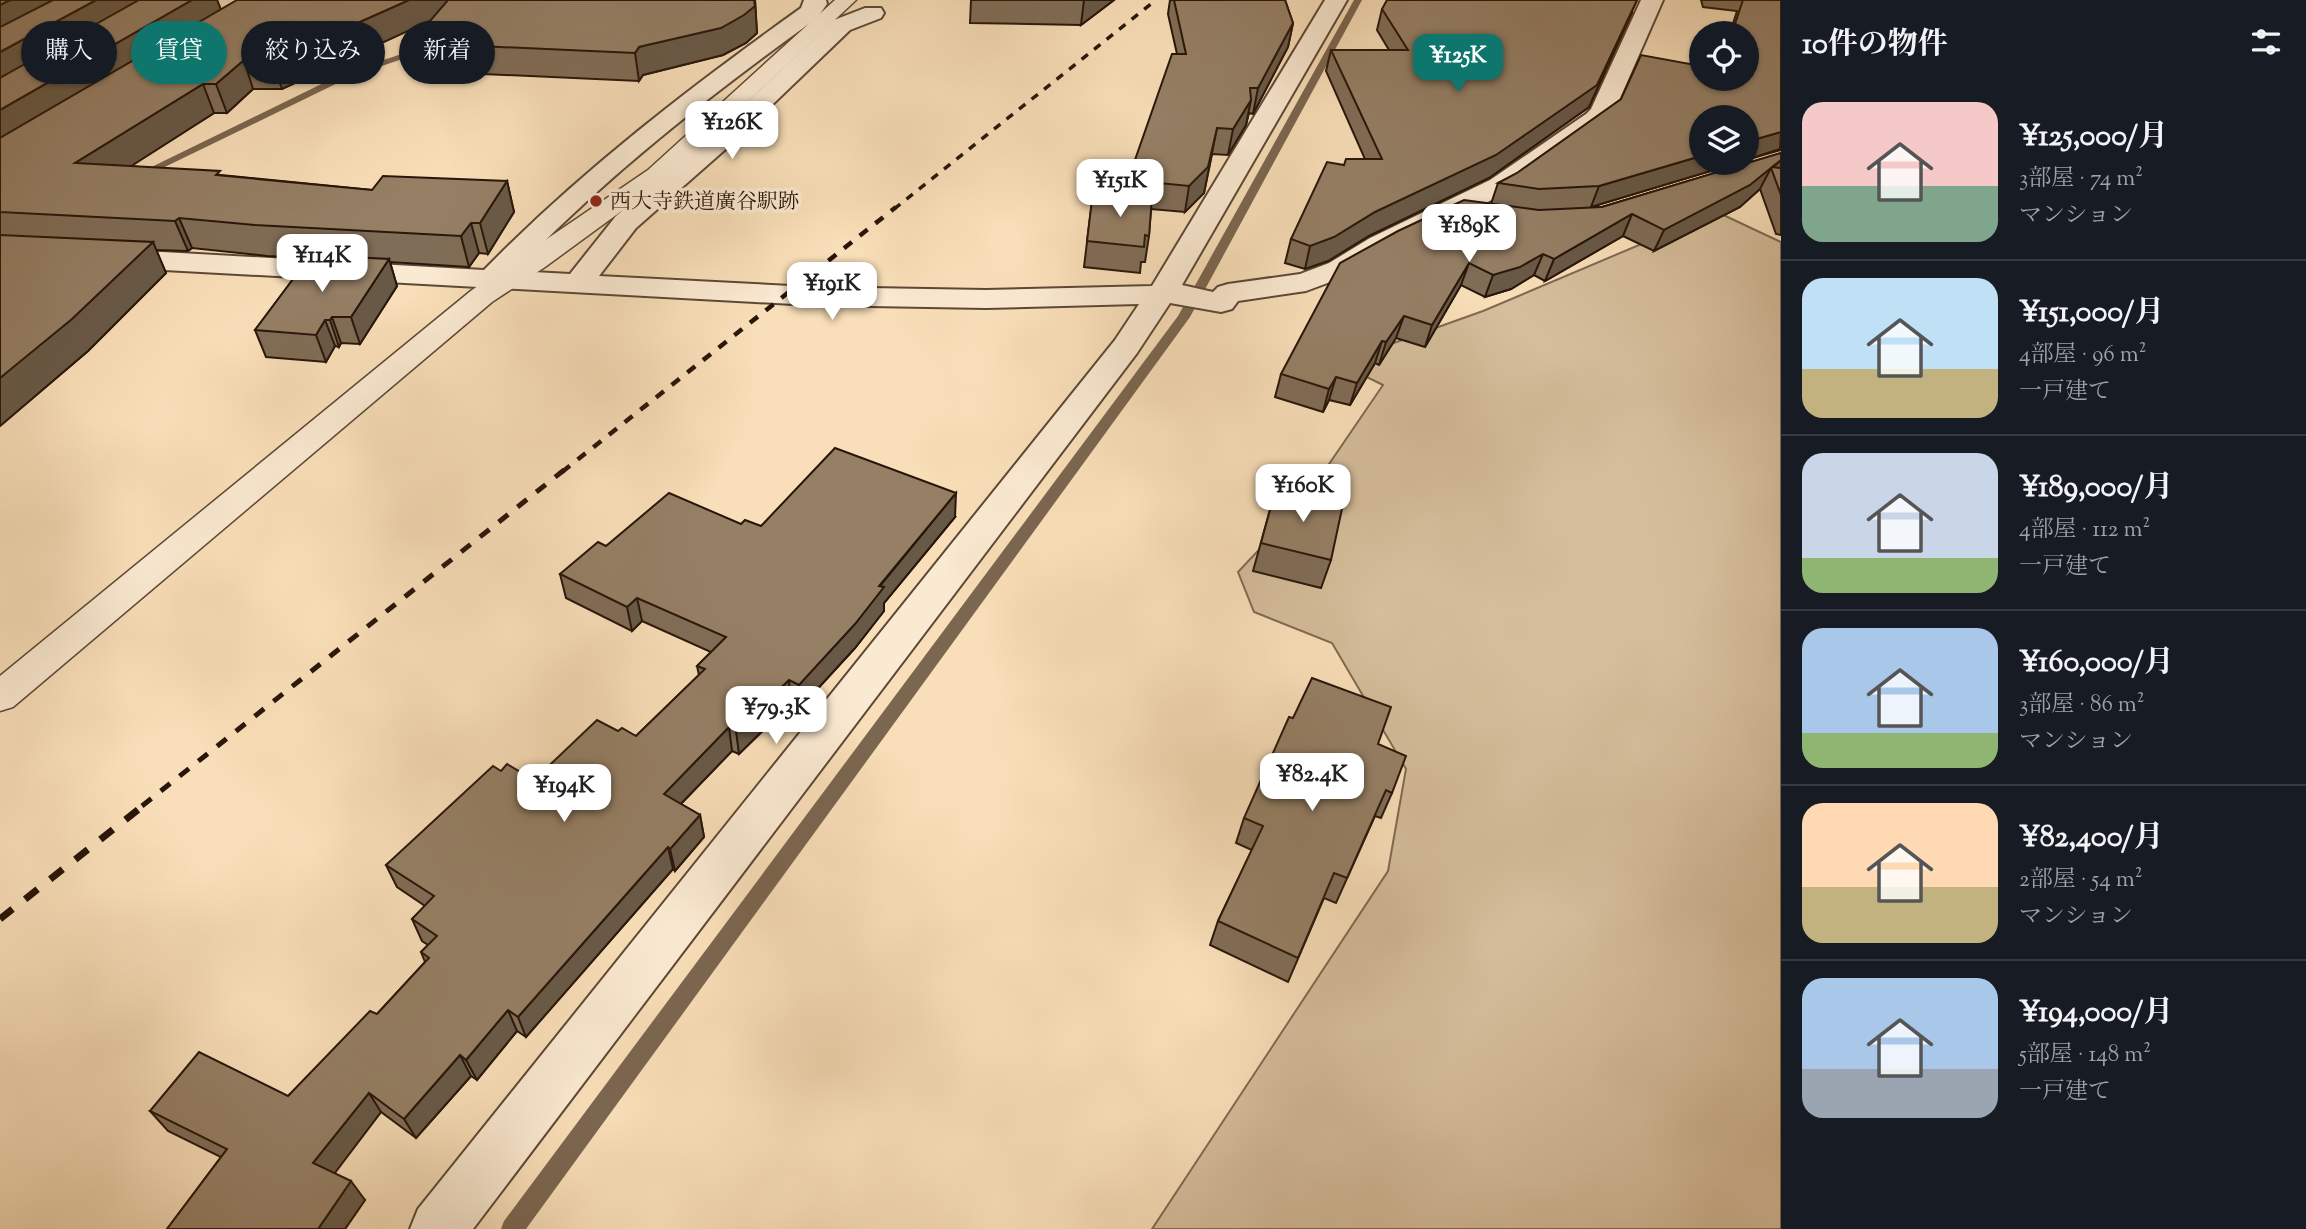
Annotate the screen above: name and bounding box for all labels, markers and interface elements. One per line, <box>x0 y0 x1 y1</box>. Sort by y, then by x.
chip: 購入 <box>21 21 117 84</box>
chip: 賃貸 <box>131 21 227 84</box>
chip: 絞り込み <box>241 21 385 84</box>
chip: 新着 <box>399 21 495 84</box>
map controls <box>1689 21 1759 175</box>
button: locate <box>1689 21 1759 91</box>
icon: filters <box>2247 23 2285 61</box>
text: 10件の物件 <box>1802 24 1948 67</box>
pin: ¥125K <box>1409 34 1507 94</box>
text: ¥125K <box>1429 40 1487 73</box>
pin: ¥126K <box>683 102 781 161</box>
button: layers <box>1689 105 1759 175</box>
text: ¥126K <box>701 107 763 140</box>
text: ¥125,000/月 <box>2019 116 2168 159</box>
icon: home <box>1858 130 1942 214</box>
pin: ¥151K <box>1071 160 1169 219</box>
text: 3部屋 · 74 m² <box>2019 163 2143 196</box>
text: ¥151K <box>1093 165 1147 198</box>
place label: 西大寺鉄道廣谷駅跡 <box>610 188 799 218</box>
marker: 西大寺鉄道廣谷駅跡 <box>588 193 604 209</box>
text: マンション <box>2019 200 2133 233</box>
pin: ¥189K <box>1420 204 1518 264</box>
text: ¥189K <box>1438 210 1500 243</box>
pin: ¥114K <box>273 234 371 294</box>
text: ¥114K <box>293 240 351 273</box>
pin: ¥191K <box>783 262 881 322</box>
text: ¥191K <box>803 268 861 301</box>
text: ¥151,000/月 <box>2019 292 2164 335</box>
icon: home <box>1858 306 1942 390</box>
text: 4部屋 · 96 m² <box>2019 339 2146 372</box>
text: 一戸建て <box>2019 376 2111 409</box>
pin: ¥160K <box>1254 464 1352 524</box>
text: ¥189,000/月 <box>2019 467 2173 510</box>
text: ¥160K <box>1272 470 1334 503</box>
icon: home <box>1858 481 1942 565</box>
text: 4部屋 · 112 m² <box>2019 514 2150 547</box>
text: 一戸建て <box>2019 551 2111 584</box>
text: ¥160,000/月 <box>2019 642 2174 685</box>
icon: home <box>1858 656 1942 740</box>
pin: ¥79.3K <box>719 686 833 746</box>
text: 3部屋 · 86 m² <box>2019 689 2145 722</box>
text: ¥79.3K <box>742 692 810 725</box>
text: マンション <box>2019 726 2133 759</box>
pin: ¥82.4K <box>1255 754 1369 813</box>
text: ¥82.4K <box>1276 759 1348 792</box>
pin: ¥194K <box>515 764 613 824</box>
text: ¥194K <box>533 770 595 803</box>
text: ¥82,400/月 <box>2019 817 2164 860</box>
icon: home <box>1858 831 1942 915</box>
text: 2部屋 · 54 m² <box>2019 864 2143 897</box>
text: マンション <box>2019 901 2133 934</box>
text: ¥194,000/月 <box>2019 992 2173 1035</box>
icon: home <box>1858 1006 1942 1090</box>
text: 5部屋 · 148 m² <box>2019 1039 2151 1072</box>
text: 一戸建て <box>2019 1076 2111 1109</box>

